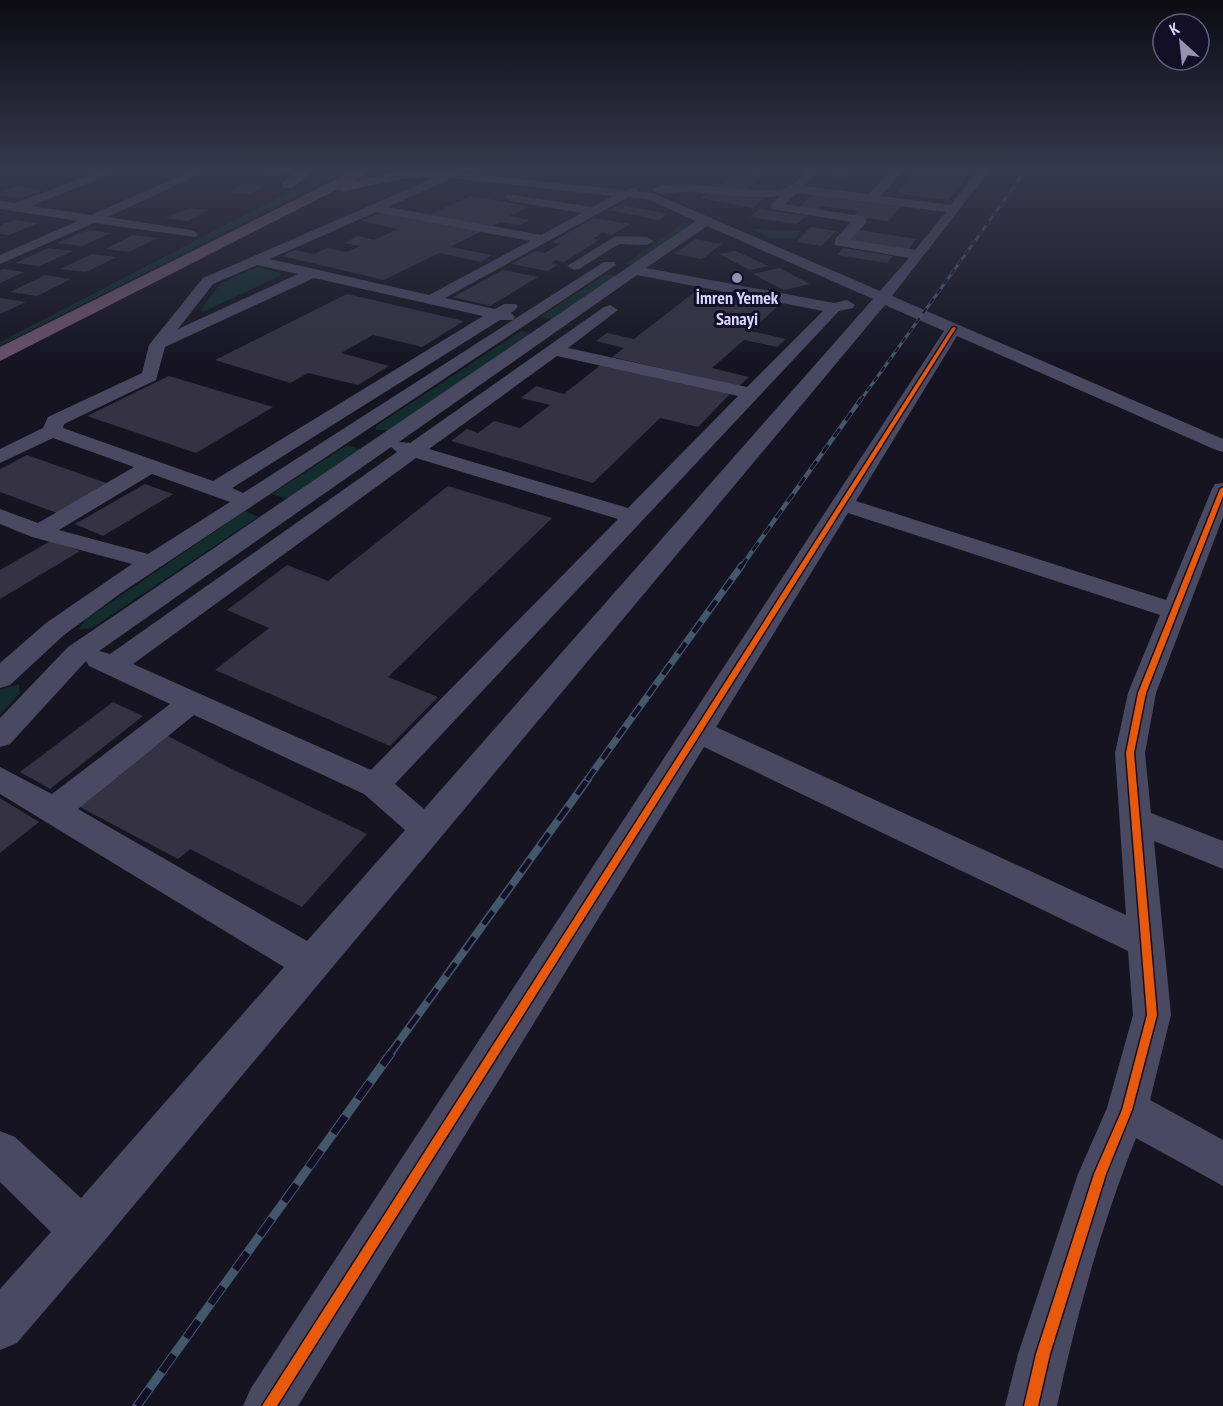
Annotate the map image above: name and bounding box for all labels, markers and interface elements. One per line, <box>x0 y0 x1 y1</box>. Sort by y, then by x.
north arrow <box>1151 12 1211 72</box>
text: K <box>1166 18 1183 39</box>
marker: İmren Yemek Sanayi <box>730 271 744 285</box>
place label: İmren Yemek Sanayi <box>696 286 779 330</box>

